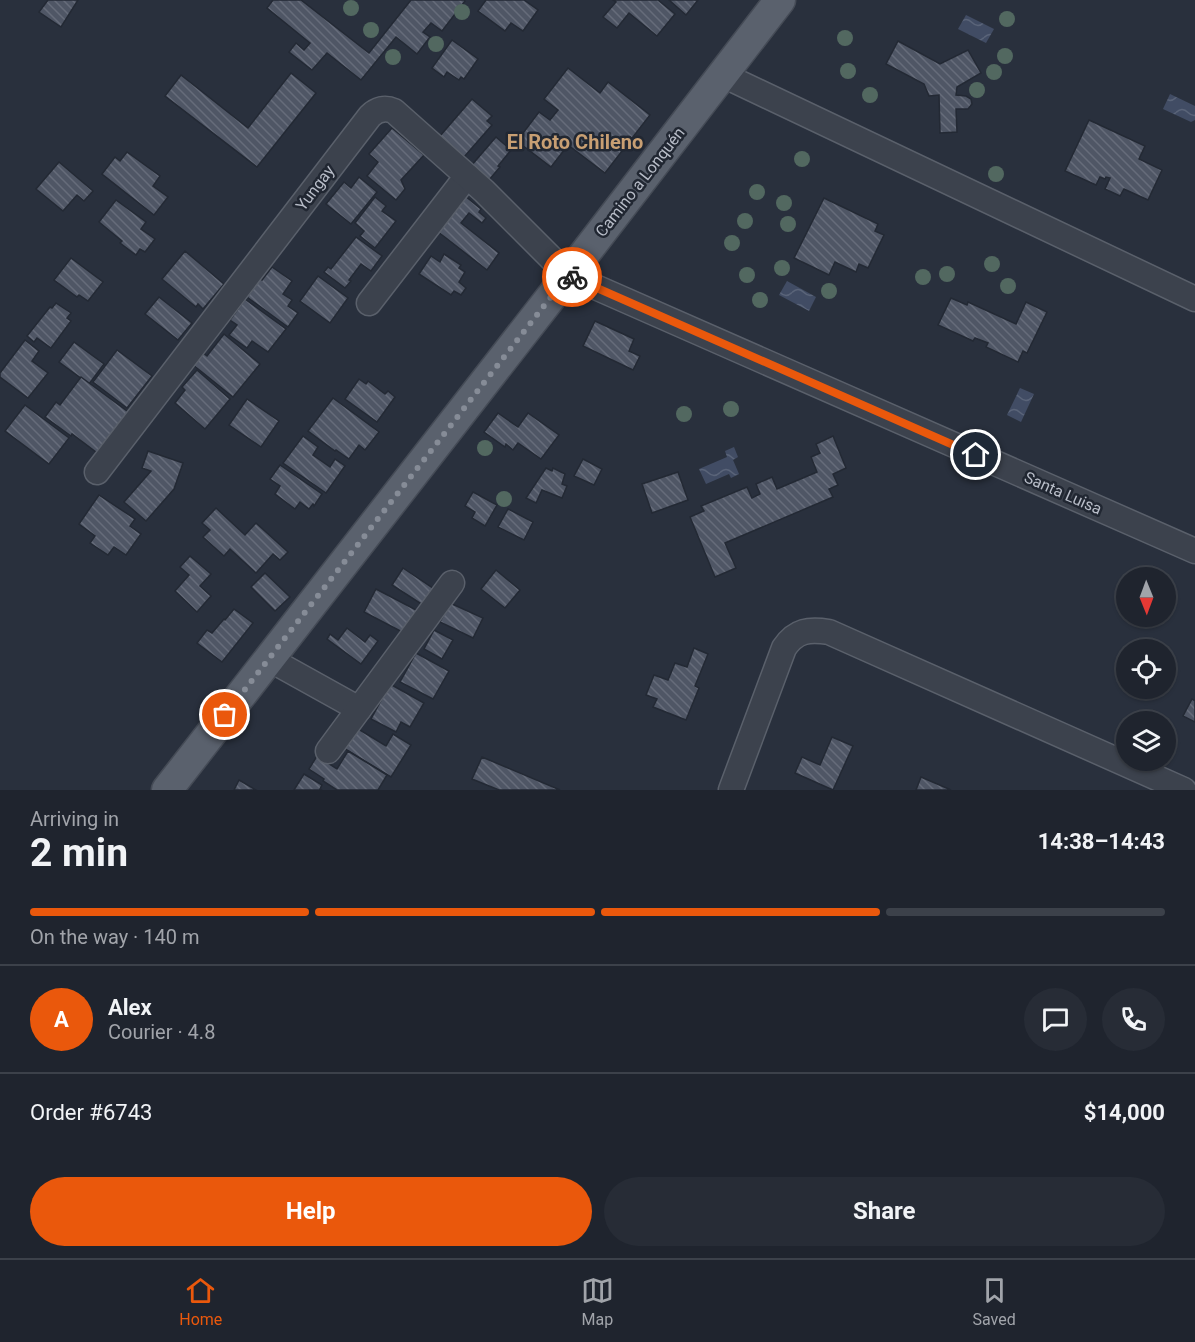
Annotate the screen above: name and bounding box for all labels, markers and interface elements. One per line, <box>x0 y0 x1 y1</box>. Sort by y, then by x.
street label: Camino a Lonquén <box>591 124 689 240</box>
district label: El Roto Chileno <box>507 130 643 154</box>
street label: Yungay <box>292 161 339 215</box>
courier <box>542 247 602 307</box>
icon: bike <box>556 261 589 294</box>
pin <box>950 429 1001 480</box>
icon: home <box>959 438 992 471</box>
street label: Santa Luisa <box>1021 467 1105 519</box>
north arrow <box>1116 567 1176 627</box>
map controls <box>1116 567 1176 771</box>
button: locate <box>1116 639 1176 699</box>
pin <box>199 689 250 740</box>
icon: bag <box>208 698 241 731</box>
button: layers <box>1116 711 1176 771</box>
text: Arriving in <box>30 807 119 831</box>
text: 14:38–14:43 <box>1038 829 1165 854</box>
text: 2 min <box>30 830 128 876</box>
text: On the way · 140 m <box>30 925 199 949</box>
button: chat <box>1024 988 1087 1051</box>
button: phone <box>1102 988 1165 1051</box>
text: Alex <box>108 995 152 1020</box>
text: A <box>54 1007 69 1032</box>
text: Courier · 4.8 <box>108 1020 215 1044</box>
text: Order #6743 <box>30 1100 152 1125</box>
text: $14,000 <box>1084 1100 1165 1125</box>
button: Help <box>30 1177 592 1246</box>
button: Share <box>604 1177 1165 1246</box>
tab: Home <box>179 1274 222 1329</box>
tab: Map <box>581 1274 614 1329</box>
tab: Saved <box>972 1274 1016 1329</box>

